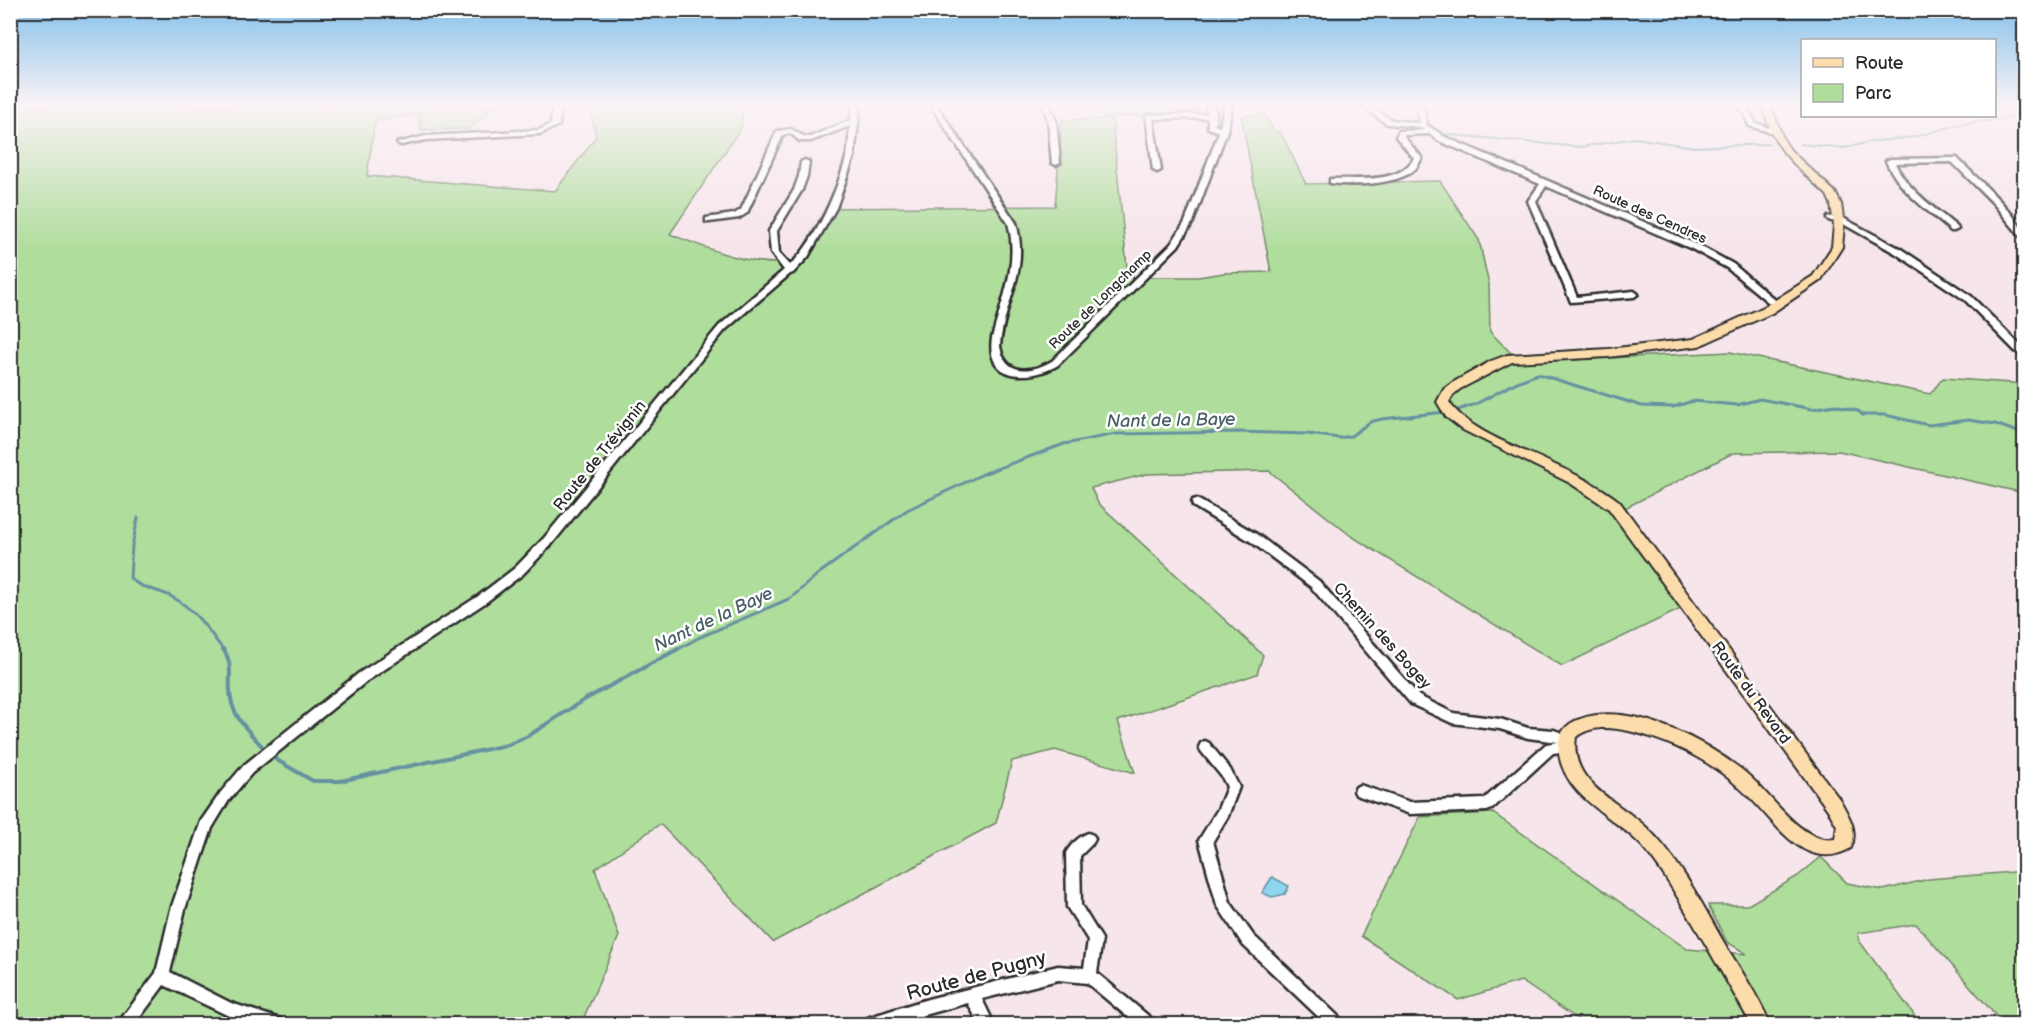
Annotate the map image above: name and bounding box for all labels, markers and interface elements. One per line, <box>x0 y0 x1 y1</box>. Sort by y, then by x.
legend <box>1801 39 1996 117</box>
text: Route <box>1855 53 1904 74</box>
text: Parc <box>1855 83 1892 104</box>
street label: Route des Cendres <box>1590 182 1709 247</box>
street label: Route de Longchamp <box>1046 246 1155 353</box>
street label: Route de Trévignin <box>550 397 650 515</box>
water label: Nant de la Baye <box>1106 409 1236 432</box>
street label: Chemin des Bogey <box>1329 579 1435 694</box>
water label: Nant de la Baye <box>650 583 776 656</box>
street label: Route du Revard <box>1707 638 1794 748</box>
street label: Route de Pugny <box>904 946 1049 1006</box>

